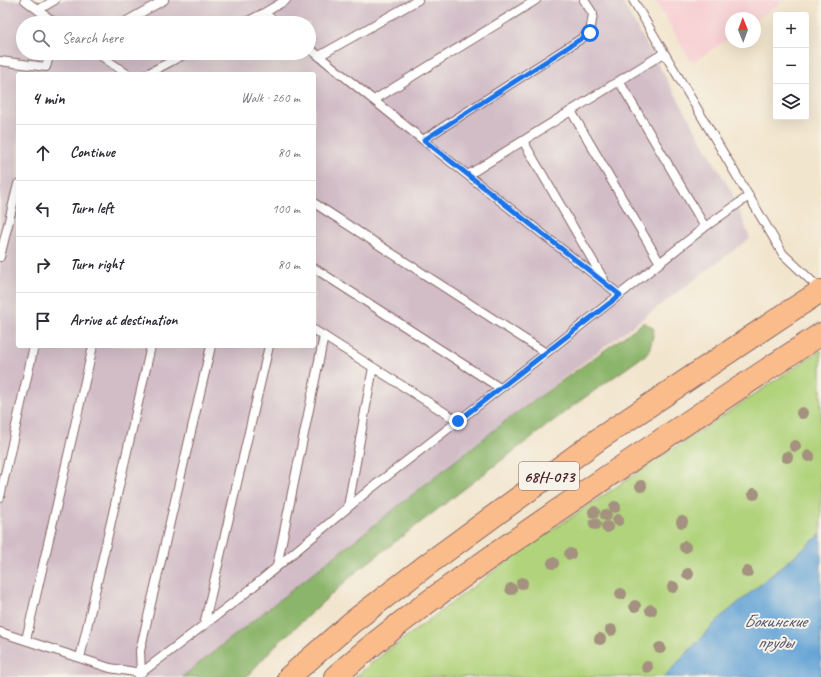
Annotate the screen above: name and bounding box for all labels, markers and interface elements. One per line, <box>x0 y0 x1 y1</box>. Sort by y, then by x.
north arrow <box>725 12 761 48</box>
map controls <box>773 12 809 120</box>
button: + <box>773 12 809 48</box>
search box <box>16 16 316 60</box>
route start <box>581 24 599 42</box>
icon: search <box>30 27 52 49</box>
text: Search here <box>62 29 123 48</box>
button: − <box>773 48 809 84</box>
button: layers <box>773 84 809 120</box>
text: 4 min <box>32 88 65 109</box>
text: Walk · 260 m <box>241 90 300 106</box>
icon: ahead <box>32 142 54 164</box>
text: Continue <box>70 143 115 162</box>
text: 80 m <box>278 145 300 161</box>
icon: left <box>32 198 54 220</box>
text: Turn left <box>70 199 113 218</box>
text: 100 m <box>272 201 300 217</box>
icon: right <box>32 254 54 276</box>
text: Turn right <box>70 255 123 274</box>
text: 80 m <box>278 257 300 273</box>
icon: arrive <box>32 310 54 332</box>
text: Arrive at destination <box>70 311 177 330</box>
route end <box>449 412 467 430</box>
road number: 68Н-073 <box>519 462 579 490</box>
water label: Бокинские пруды <box>744 610 809 653</box>

